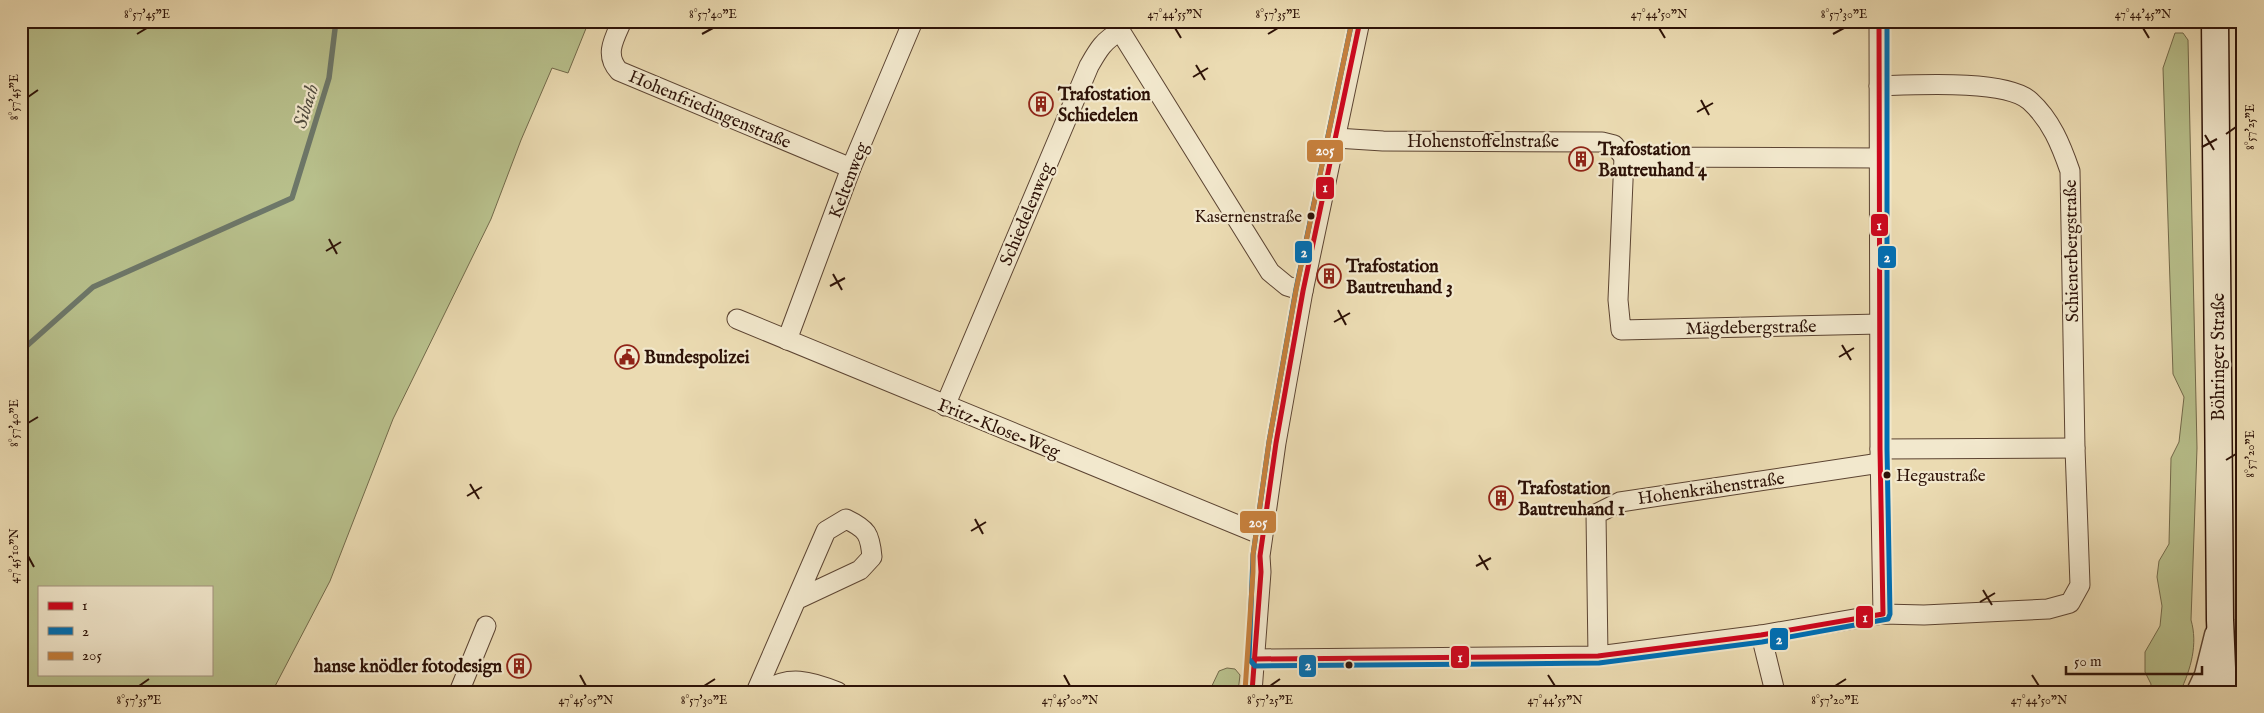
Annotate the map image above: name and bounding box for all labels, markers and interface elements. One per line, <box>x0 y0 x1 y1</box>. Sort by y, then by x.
text: 8°57'45"E <box>124 7 170 22</box>
text: 8°57'40"E <box>689 7 737 22</box>
text: 47°44'55"N <box>1147 7 1203 22</box>
text: 8°57'35"E <box>1256 7 1300 22</box>
text: 47°44'50"N <box>1631 7 1688 22</box>
text: 8°57'30"E <box>1821 7 1867 22</box>
text: 47°44'45"N <box>2115 7 2172 22</box>
street label: Hohenfriedingenstraße <box>625 66 794 155</box>
text: 8°57'45"E <box>7 74 22 120</box>
water label: Sibach <box>289 82 325 132</box>
place label: Trafostation Schiedelen <box>1057 84 1151 128</box>
building icon: Trafostation Schiedelen <box>1028 91 1054 117</box>
text: 8°57'25"E <box>2243 104 2258 150</box>
street label: Hohenstoffelnstraße <box>1407 131 1559 154</box>
street label: Keltenweg <box>824 139 875 222</box>
line badge: 205 <box>1306 139 1344 163</box>
place label: Trafostation Bautreuhand 4 <box>1597 139 1708 183</box>
text: 205 <box>1316 142 1334 160</box>
building icon: Trafostation Bautreuhand 4 <box>1568 146 1594 172</box>
street label: Schiedelenweg <box>995 159 1059 270</box>
line badge: 1 <box>1315 176 1335 200</box>
text: 1 <box>1322 179 1328 197</box>
street label: Schienerbergstraße <box>2060 179 2085 323</box>
place label: Kasernenstraße <box>1194 207 1302 228</box>
marker: Kasernenstraße <box>1306 211 1316 221</box>
line badge: 1 <box>1870 213 1889 237</box>
text: 1 <box>1876 217 1882 235</box>
line badge: 2 <box>1294 240 1313 264</box>
text: 2 <box>1301 244 1308 262</box>
line badge: 2 <box>1877 245 1897 269</box>
text: 2 <box>1884 249 1891 267</box>
place label: Trafostation Bautreuhand 3 <box>1345 256 1453 300</box>
building icon: Trafostation Bautreuhand 3 <box>1316 263 1342 289</box>
street label: Böhringer Straße <box>2208 293 2231 421</box>
street label: Mägdebergstraße <box>1685 316 1817 341</box>
public building icon: Bundespolizei <box>614 344 640 370</box>
place label: Bundespolizei <box>644 347 750 370</box>
street label: Fritz-Klose-Weg <box>934 394 1063 465</box>
text: 8°57'40"E <box>7 399 22 447</box>
text: 8°57'20"E <box>2243 430 2258 478</box>
place label: Hegaustraße <box>1896 466 1986 487</box>
street label: Hohenkrähenstraße <box>1636 468 1786 511</box>
marker: Hegaustraße <box>1882 470 1892 480</box>
place label: Trafostation Bautreuhand 1 <box>1517 478 1625 522</box>
building icon: Trafostation Bautreuhand 1 <box>1488 485 1514 511</box>
line badge: 205 <box>1239 510 1277 534</box>
text: 205 <box>1249 514 1267 532</box>
text: 47°45'10"N <box>7 528 22 584</box>
legend <box>38 586 212 676</box>
text: 1 <box>82 596 88 615</box>
line badge: 1 <box>1855 605 1874 629</box>
text: 1 <box>1862 609 1868 627</box>
text: 2 <box>82 622 89 641</box>
line badge: 2 <box>1769 627 1789 651</box>
text: 2 <box>1776 631 1783 649</box>
scale bar <box>2066 643 2203 675</box>
line badge: 1 <box>1450 645 1470 669</box>
text: 205 <box>82 646 102 665</box>
text: 1 <box>1457 649 1463 667</box>
text: 50 m <box>2074 652 2102 671</box>
building icon: hanse knödler fotodesign <box>506 653 532 679</box>
line badge: 2 <box>1298 654 1317 678</box>
place label: hanse knödler fotodesign <box>313 656 502 679</box>
text: 2 <box>1305 657 1312 675</box>
unlabelled marker <box>1344 660 1354 670</box>
text: 8°57'35"E <box>117 693 161 708</box>
text: 47°45'05"N <box>558 693 614 708</box>
text: 8°57'30"E <box>681 693 727 708</box>
text: 47°45'00"N <box>1042 693 1099 708</box>
text: 8°57'25"E <box>1247 693 1293 708</box>
text: 47°44'55"N <box>1527 693 1583 708</box>
text: 8°57'20"E <box>1811 693 1859 708</box>
text: 47°44'50"N <box>2011 693 2068 708</box>

